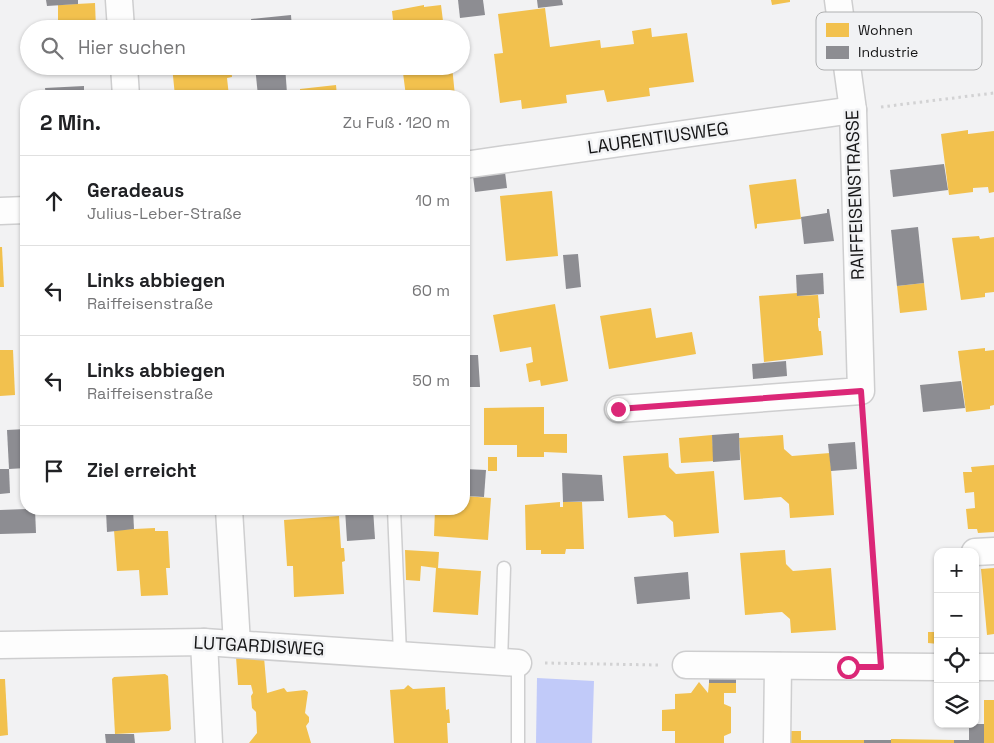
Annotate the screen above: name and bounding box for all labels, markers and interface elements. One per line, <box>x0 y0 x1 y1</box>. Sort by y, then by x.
legend <box>816 12 982 70</box>
search box <box>20 20 470 75</box>
text: Wohnen <box>858 21 913 39</box>
icon: search <box>38 34 66 62</box>
text: Hier suchen <box>78 35 186 60</box>
text: Industrie <box>858 43 918 61</box>
text: 2 Min. <box>40 109 101 136</box>
street label: RAIFFEISENSTRASSE <box>840 110 869 280</box>
text: Zu Fuß · 120 m <box>343 112 450 133</box>
street label: LAURENTIUSWEG <box>586 116 730 159</box>
text: Geradeaus <box>87 178 184 203</box>
icon: ahead <box>40 187 68 215</box>
text: 10 m <box>415 190 450 211</box>
text: Julius-Leber-Straße <box>87 203 242 224</box>
text: Links abbiegen <box>87 268 225 293</box>
icon: left <box>40 277 68 305</box>
text: 60 m <box>412 280 450 301</box>
text: Raiffeisenstraße <box>87 293 213 314</box>
text: Links abbiegen <box>87 358 225 383</box>
icon: left <box>40 367 68 395</box>
text: 50 m <box>412 370 450 391</box>
text: Raiffeisenstraße <box>87 383 213 404</box>
route end <box>607 398 630 421</box>
icon: arrive <box>40 457 68 485</box>
text: Ziel erreicht <box>87 458 197 483</box>
map controls <box>934 548 979 728</box>
button: + <box>934 548 979 593</box>
button: − <box>934 593 979 638</box>
street label: LUTGARDISWEG <box>193 631 325 660</box>
button: locate <box>934 638 979 683</box>
route start <box>837 656 860 679</box>
button: layers <box>934 683 979 728</box>

